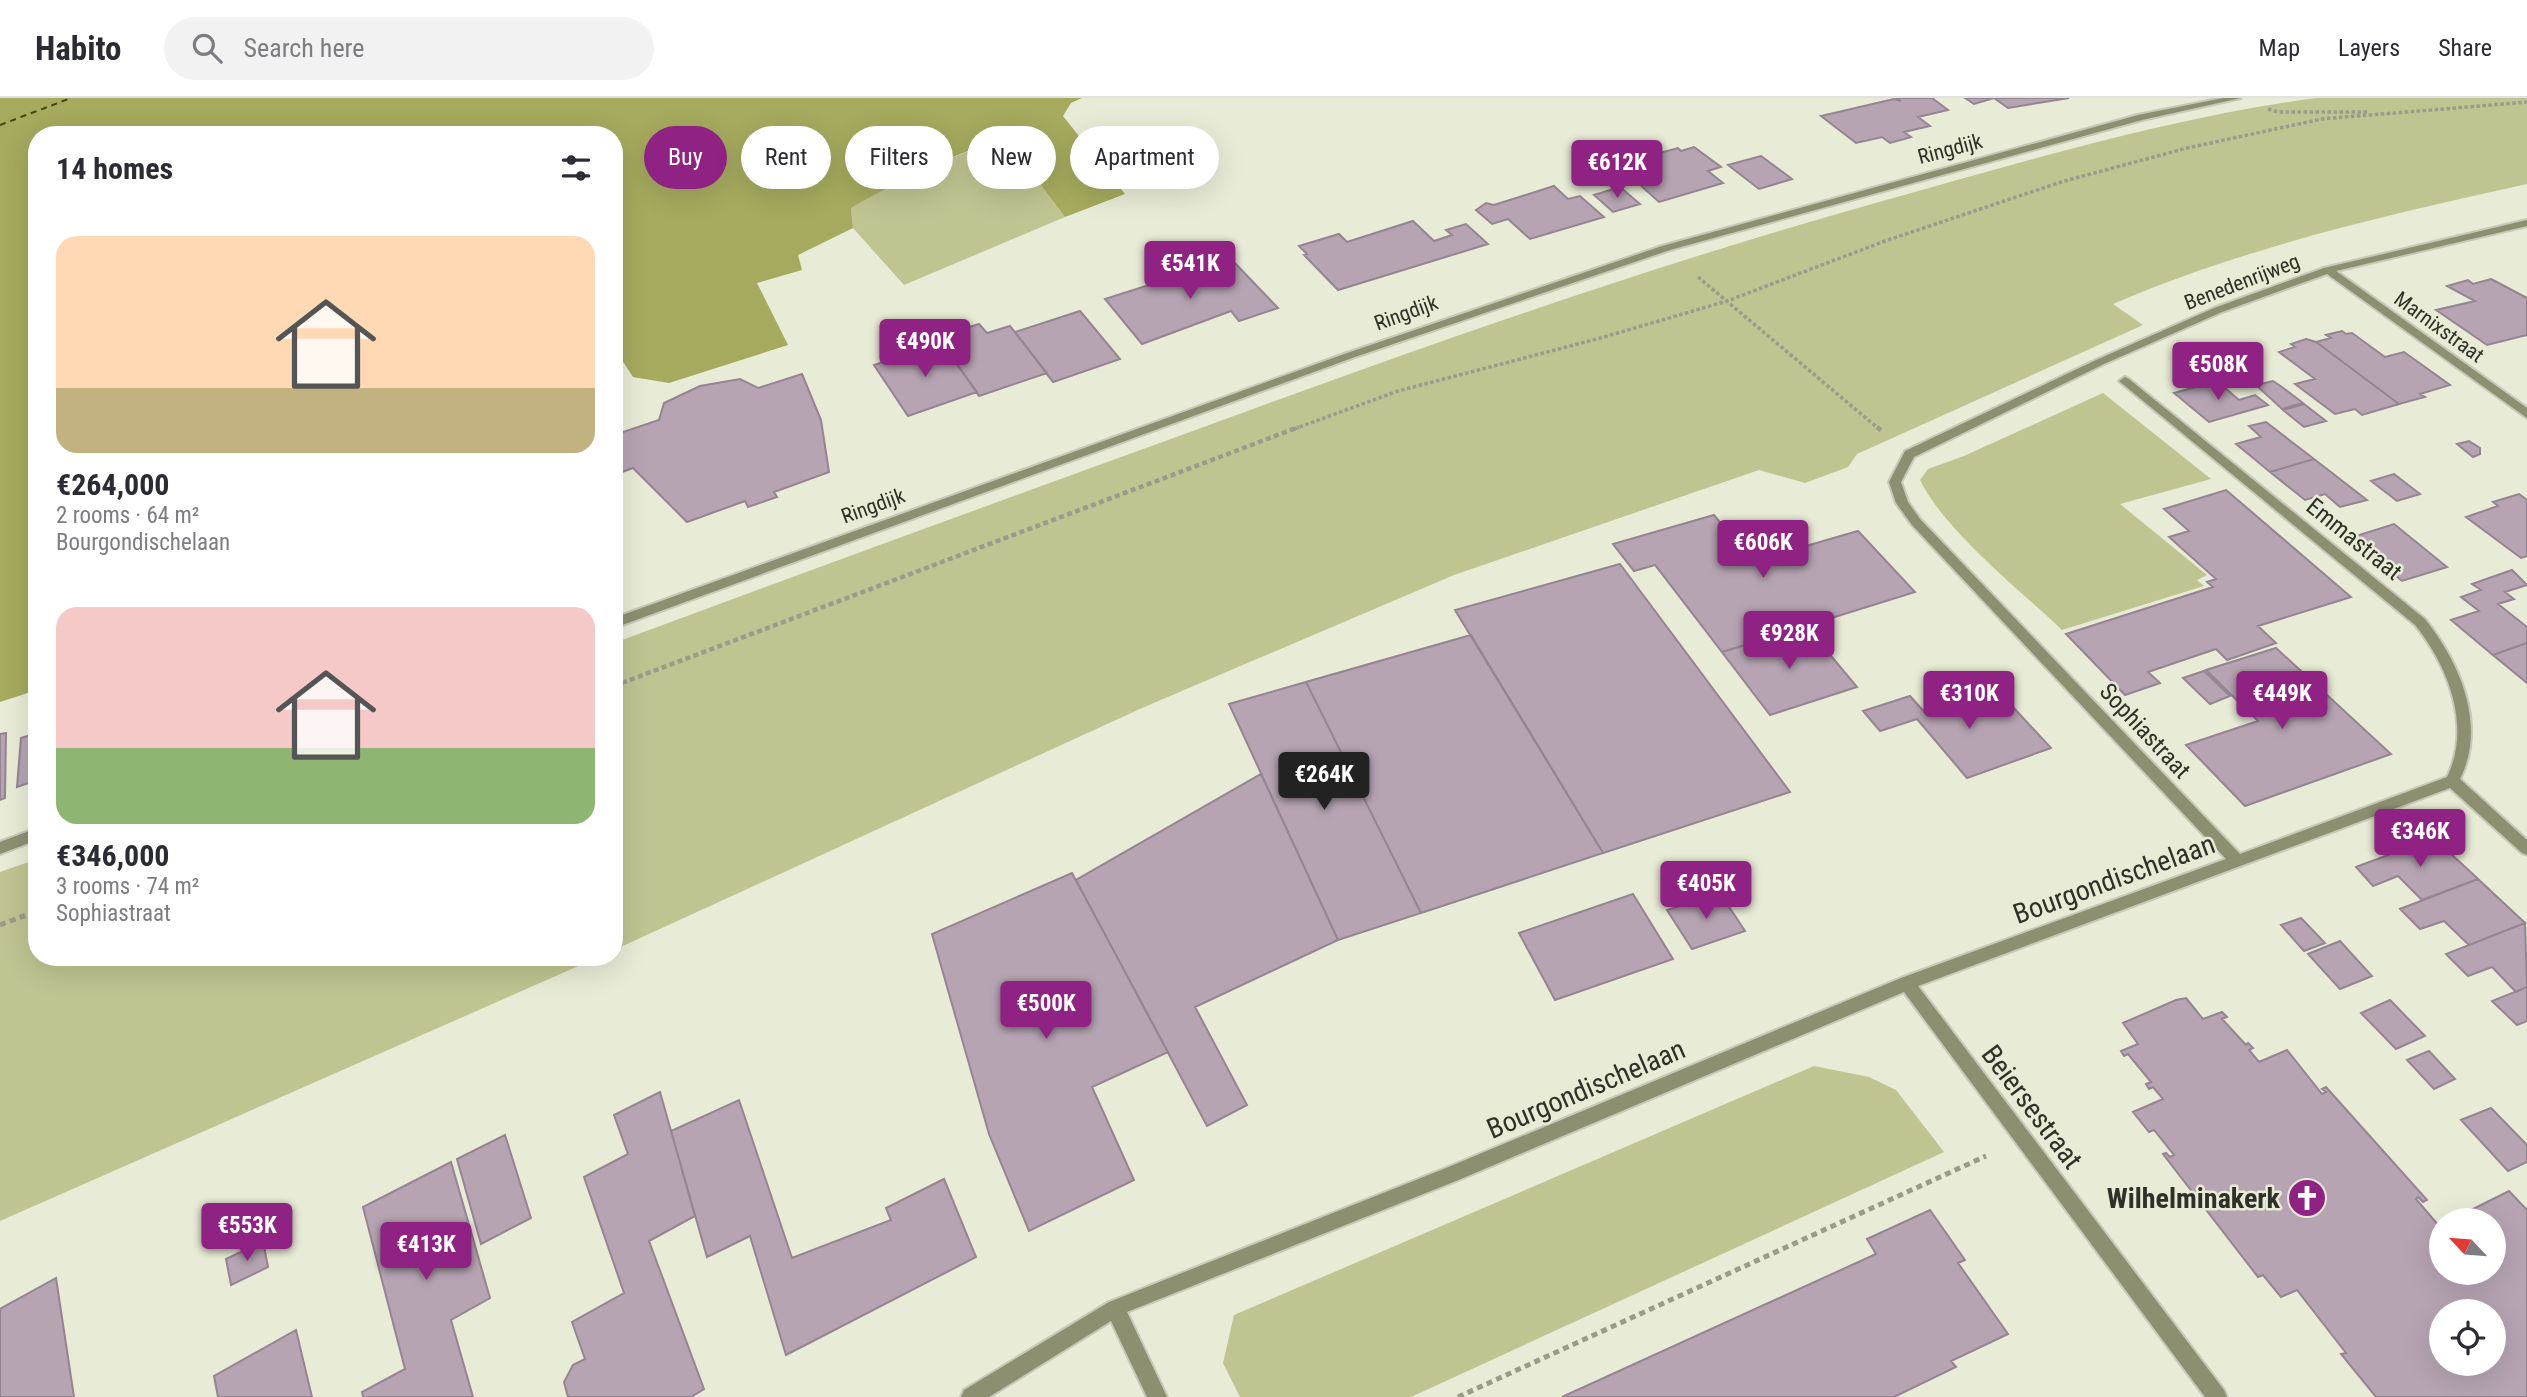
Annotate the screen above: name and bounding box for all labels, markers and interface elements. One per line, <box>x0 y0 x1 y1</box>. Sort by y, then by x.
search box <box>164 17 654 80</box>
text: Habito <box>35 29 122 68</box>
icon: search <box>188 29 226 67</box>
text: Search here <box>244 33 364 63</box>
text: Map <box>2259 34 2300 62</box>
text: Layers <box>2338 34 2400 62</box>
text: Share <box>2438 34 2492 62</box>
chip: Buy <box>644 126 727 189</box>
chip: Rent <box>741 126 831 189</box>
chip: Filters <box>845 126 953 189</box>
chip: New <box>967 126 1056 189</box>
chip: Apartment <box>1070 126 1219 189</box>
street label: Ringdijk <box>1915 129 1985 169</box>
pin: €612K <box>1568 140 1666 200</box>
icon: filters <box>557 149 595 187</box>
text: €612K <box>1587 149 1647 176</box>
text: 14 homes <box>56 151 173 186</box>
pin: €541K <box>1141 242 1239 301</box>
street label: Benedenrijweg <box>2181 249 2303 315</box>
text: €541K <box>1160 250 1220 277</box>
icon: home <box>263 281 389 407</box>
street label: Marnixstraat <box>2390 287 2488 367</box>
street label: Ringdijk <box>1371 290 1442 336</box>
pin: €490K <box>876 320 974 379</box>
text: €490K <box>895 328 955 355</box>
pin: €508K <box>2169 342 2267 402</box>
text: €508K <box>2188 351 2248 378</box>
text: €264,000 <box>56 467 169 502</box>
street label: Ringdijk <box>838 483 909 529</box>
street label: Emmastraat <box>2301 492 2407 586</box>
text: 2 rooms · 64 m² <box>56 502 199 529</box>
pin: €606K <box>1714 520 1812 580</box>
text: Bourgondischelaan <box>56 529 230 556</box>
text: €606K <box>1733 529 1793 556</box>
pin: €928K <box>1740 612 1838 671</box>
text: €928K <box>1759 620 1819 647</box>
icon: home <box>263 652 389 778</box>
pin: €310K <box>1920 672 2018 731</box>
pin: €449K <box>2233 672 2331 731</box>
street label: Sophiastraat <box>2094 678 2196 784</box>
text: €310K <box>1939 680 1999 707</box>
text: €449K <box>2252 680 2312 707</box>
pin: €264K <box>1275 752 1373 812</box>
text: €264K <box>1294 761 1354 788</box>
pin: €346K <box>2371 810 2469 869</box>
text: €346K <box>2390 818 2450 845</box>
street label: Bourgondischelaan <box>2009 827 2219 931</box>
text: €346,000 <box>56 838 169 873</box>
pin: €405K <box>1657 862 1755 921</box>
text: €405K <box>1676 870 1736 897</box>
text: 3 rooms · 74 m² <box>56 873 199 900</box>
text: Sophiastraat <box>56 900 171 927</box>
pin: €500K <box>997 982 1095 1041</box>
text: €500K <box>1016 990 1076 1017</box>
street label: Bourgondischelaan <box>1482 1032 1690 1146</box>
street label: Beiersestraat <box>1975 1039 2089 1175</box>
church icon: Wilhelminakerk <box>2286 1177 2328 1219</box>
place label: Wilhelminakerk <box>2107 1182 2281 1215</box>
pin: €553K <box>198 1204 296 1263</box>
north arrow <box>2429 1208 2506 1284</box>
map controls <box>2429 1208 2506 1376</box>
text: €553K <box>217 1212 277 1239</box>
pin: €413K <box>377 1222 475 1282</box>
text: €413K <box>396 1231 456 1258</box>
button: locate <box>2429 1299 2506 1376</box>

